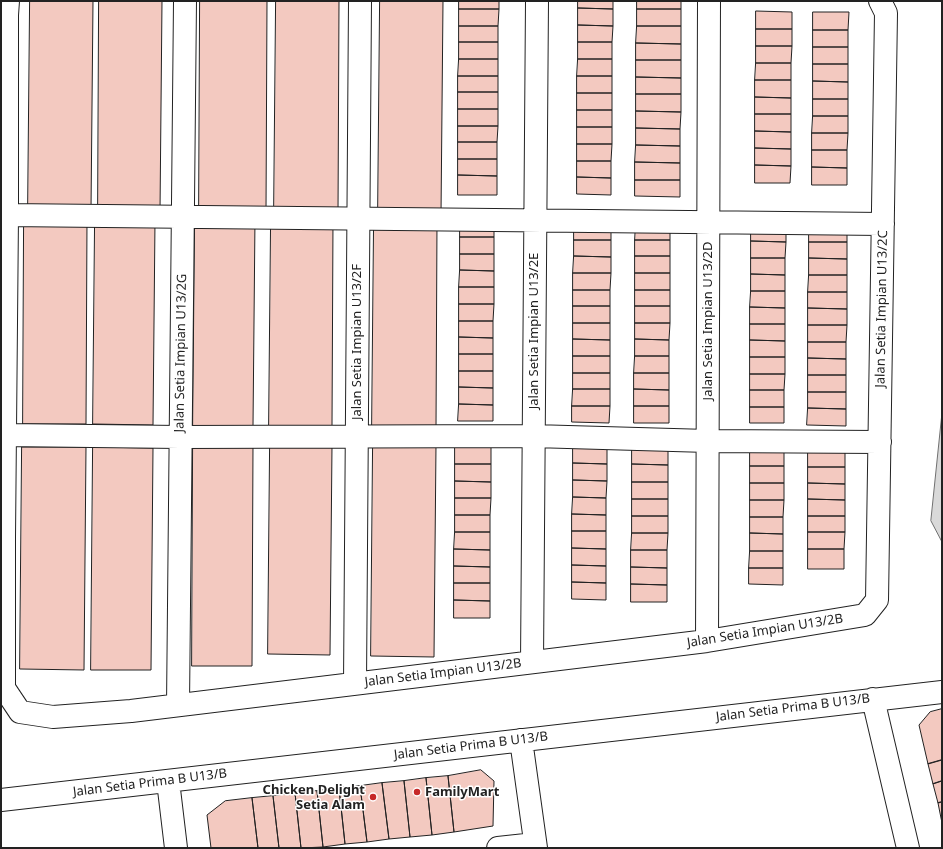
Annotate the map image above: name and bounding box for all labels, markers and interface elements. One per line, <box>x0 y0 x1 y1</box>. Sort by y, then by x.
street label: Jalan Setia Impian U13/2C <box>873 230 891 388</box>
street label: Jalan Setia Impian U13/2D <box>700 242 716 400</box>
street label: Jalan Setia Impian U13/2E <box>526 253 542 409</box>
street label: Jalan Setia Impian U13/2F <box>349 264 365 420</box>
street label: Jalan Setia Impian U13/2G <box>172 273 190 433</box>
street label: Jalan Setia Impian U13/2B <box>686 611 844 651</box>
street label: Jalan Setia Impian U13/2B <box>364 656 522 690</box>
street label: Jalan Setia Prima B U13/B <box>715 691 871 725</box>
street label: Jalan Setia Prima B U13/B <box>393 729 549 763</box>
street label: Jalan Setia Prima B U13/B <box>72 766 228 800</box>
place label: Chicken Delight Setia Alam <box>263 782 365 813</box>
place label: FamilyMart <box>425 784 499 800</box>
marker: FamilyMart <box>412 787 422 797</box>
marker: Chicken Delight Setia Alam <box>368 792 378 802</box>

